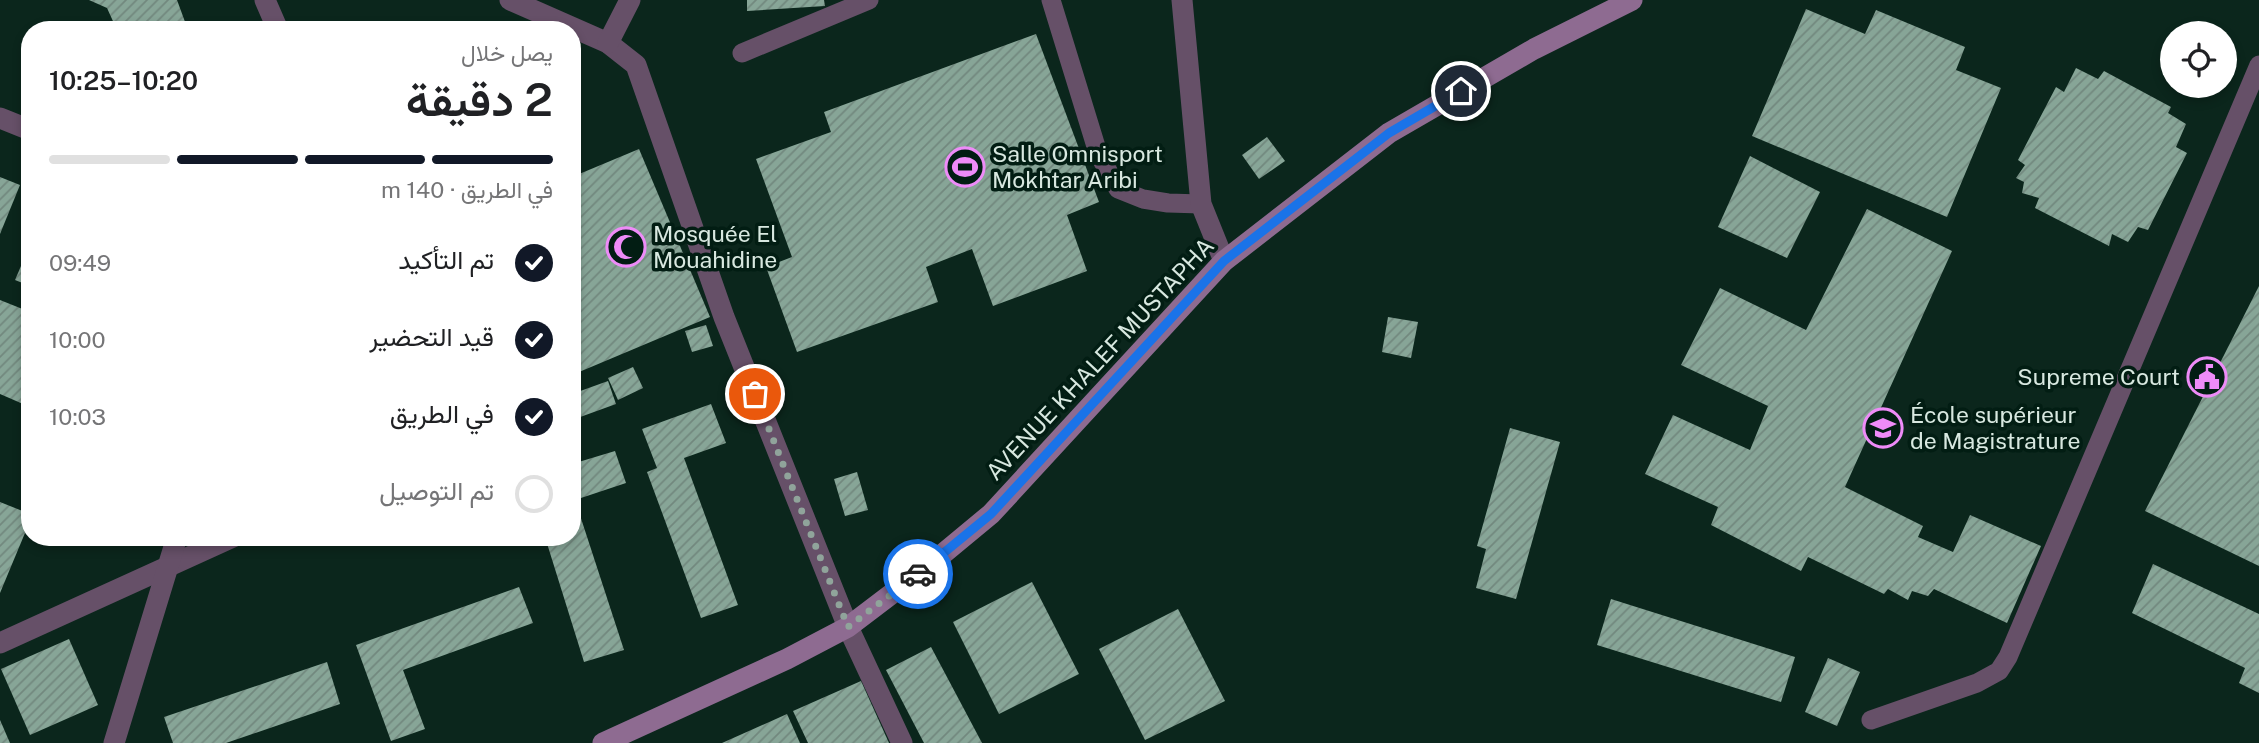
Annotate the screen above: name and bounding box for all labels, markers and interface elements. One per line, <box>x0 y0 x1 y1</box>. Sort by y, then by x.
map controls <box>2160 21 2237 98</box>
button: locate <box>2160 21 2237 98</box>
text: يصل خلال <box>461 39 553 66</box>
pin <box>1431 61 1491 121</box>
text: 10:20–10:25 <box>49 65 198 96</box>
text: 2 دقيقة <box>406 72 553 126</box>
icon: home <box>1442 72 1480 110</box>
place label: Salle Omnisport Mokhtar Aribi <box>992 140 1163 193</box>
sports icon: Salle Omnisport Mokhtar Aribi <box>944 146 986 188</box>
text: في الطريق · 140 m <box>381 176 553 203</box>
place label: Mosquée El Mouahidine <box>653 220 777 273</box>
mosque icon: Mosquée El Mouahidine <box>605 226 647 268</box>
street label: AVENUE KHALEF MUSTAPHA <box>980 232 1219 485</box>
text: تم التأكيد <box>398 244 494 275</box>
icon: check <box>515 244 553 282</box>
text: 09:49 <box>49 249 111 276</box>
text: قيد التحضير <box>369 321 494 352</box>
icon: check <box>515 321 553 359</box>
text: 10:00 <box>49 326 106 353</box>
public building icon: Supreme Court <box>2186 356 2228 398</box>
place label: Supreme Court <box>2017 363 2180 390</box>
pin <box>725 364 785 424</box>
icon: bag <box>736 375 774 413</box>
text: في الطريق <box>390 398 494 429</box>
icon: check <box>515 398 553 436</box>
place label: École supérieur de Magistrature <box>1910 401 2081 454</box>
text: 10:03 <box>49 403 106 430</box>
school or university icon: École supérieur de Magistrature <box>1862 407 1904 449</box>
text: تم التوصيل <box>379 475 494 506</box>
courier <box>883 539 953 609</box>
icon: car <box>899 555 937 593</box>

